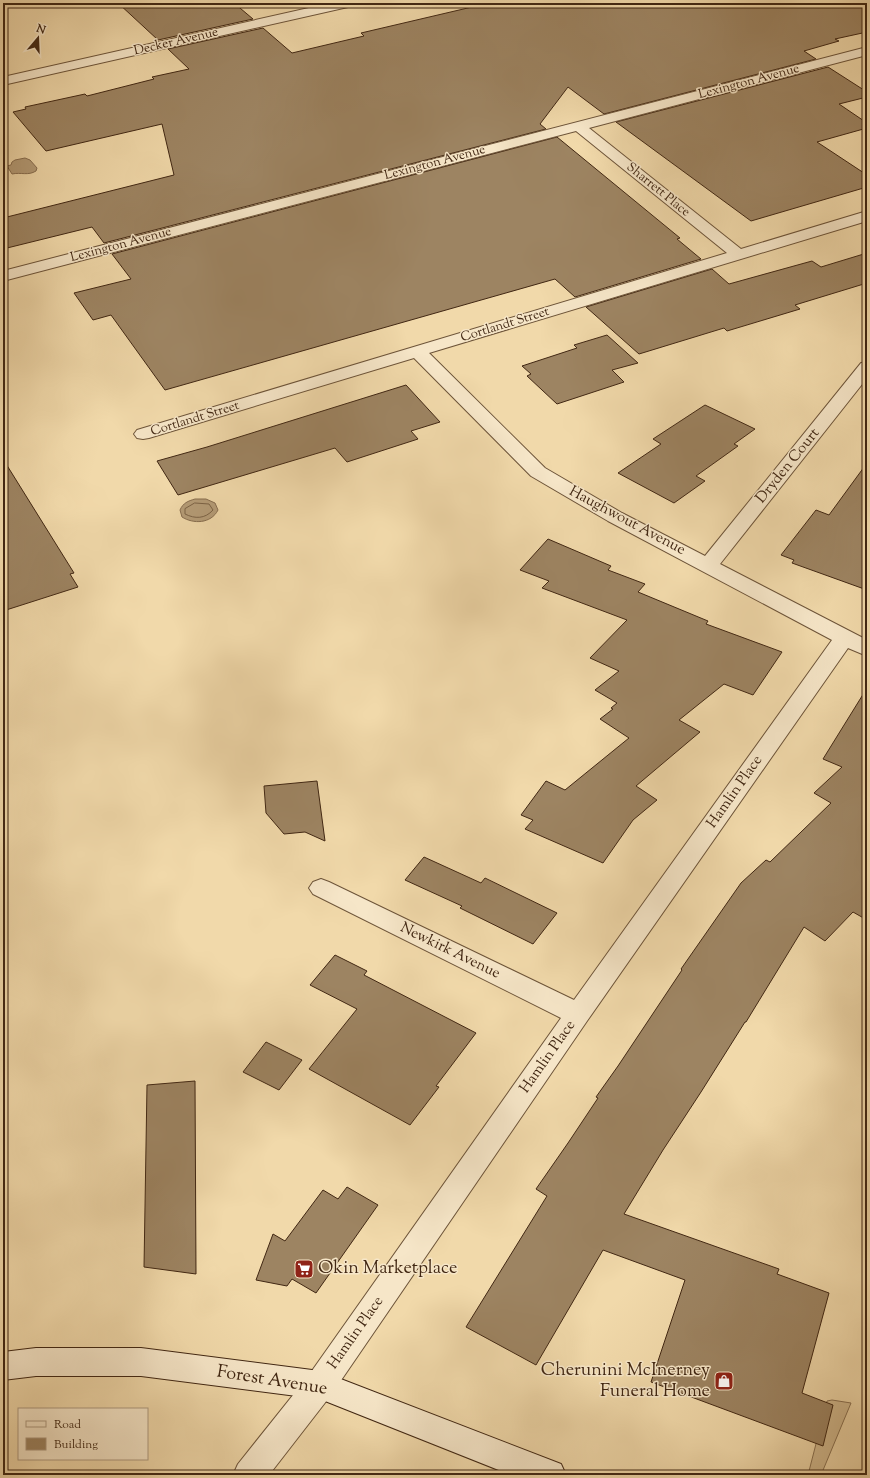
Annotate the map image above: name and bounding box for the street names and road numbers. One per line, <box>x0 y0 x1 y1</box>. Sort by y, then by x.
street label: Decker Avenue <box>132 24 220 60</box>
street label: Lexington Avenue <box>696 60 802 104</box>
street label: Lexington Avenue <box>382 141 488 185</box>
street label: Sharrett Place <box>622 159 694 221</box>
street label: Lexington Avenue <box>68 223 174 267</box>
street label: Cortlandt Street <box>459 303 552 347</box>
street label: Cortlandt Street <box>149 397 242 441</box>
street label: Dryden Court <box>751 424 825 508</box>
street label: Haughwout Avenue <box>565 481 689 561</box>
street label: Hamlin Place <box>702 751 768 833</box>
street label: Newkirk Avenue <box>396 918 504 984</box>
street label: Hamlin Place <box>515 1016 581 1098</box>
street label: Hamlin Place <box>323 1292 389 1374</box>
street label: Forest Avenue <box>215 1359 329 1403</box>

